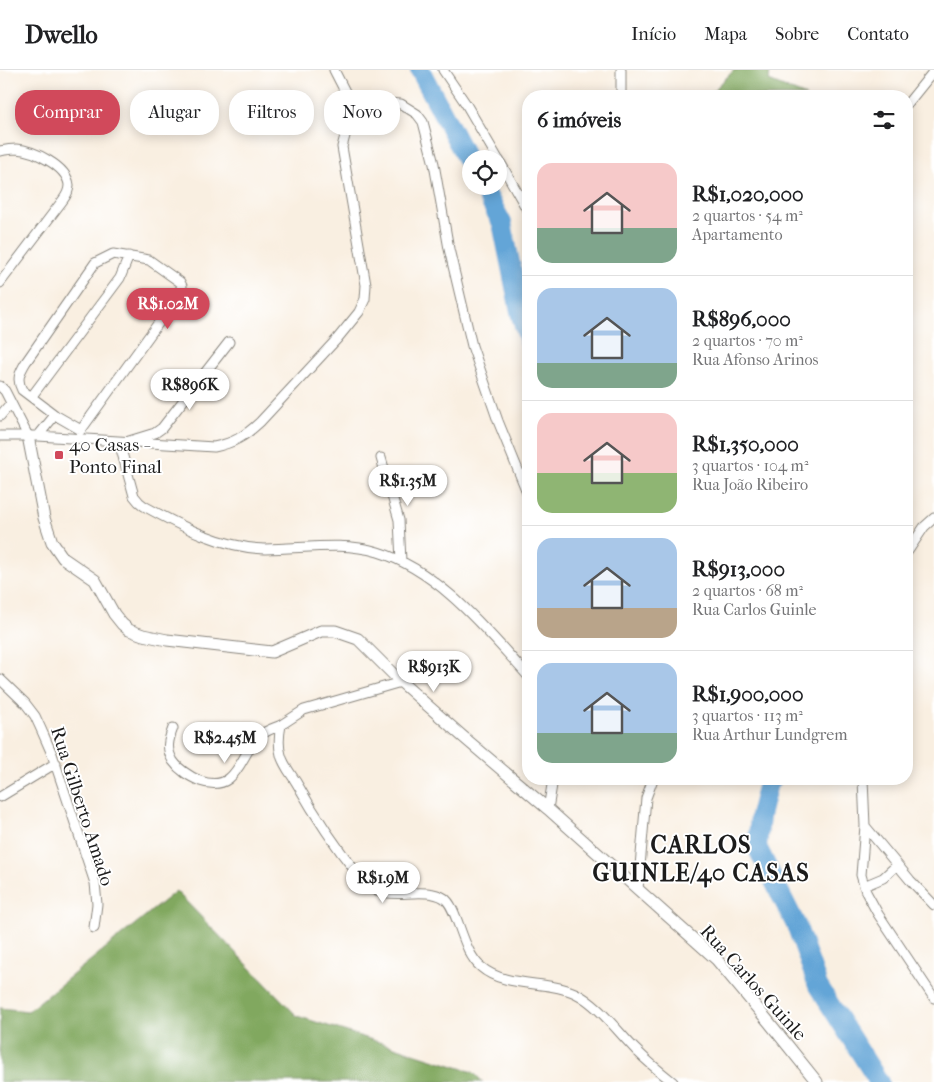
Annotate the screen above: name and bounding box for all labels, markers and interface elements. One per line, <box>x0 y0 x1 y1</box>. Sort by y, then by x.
text: Dwello <box>25 21 98 49</box>
text: Início <box>631 24 676 45</box>
text: Mapa <box>704 24 747 45</box>
text: Sobre <box>775 24 819 45</box>
text: Contato <box>847 24 909 45</box>
chip: Comprar <box>15 90 120 135</box>
chip: Alugar <box>130 90 219 135</box>
chip: Filtros <box>229 90 314 135</box>
chip: Novo <box>324 90 400 135</box>
icon: filters <box>870 106 898 134</box>
text: 6 imóveis <box>537 108 621 132</box>
map controls <box>462 150 507 195</box>
button: locate <box>462 150 507 195</box>
text: R$1,020,000 <box>692 182 804 206</box>
icon: home <box>577 183 637 243</box>
text: 2 quartos · 54 m² <box>692 206 803 225</box>
text: Apartamento <box>692 225 783 244</box>
pin: R$1.02M <box>122 288 214 330</box>
text: R$1.02M <box>138 294 198 313</box>
text: R$896,000 <box>692 307 791 331</box>
icon: home <box>577 308 637 368</box>
text: 2 quartos · 70 m² <box>692 331 803 350</box>
text: Rua Afonso Arinos <box>692 350 818 369</box>
pin: R$896K <box>149 368 231 411</box>
text: R$896K <box>161 375 219 394</box>
text: R$1,350,000 <box>692 432 799 456</box>
icon: home <box>577 433 637 493</box>
place label: 40 Casas - Ponto Final <box>69 434 162 478</box>
marker: 40 Casas - Ponto Final <box>53 449 65 461</box>
text: 3 quartos · 104 m² <box>692 456 808 475</box>
pin: R$1.35M <box>362 464 454 507</box>
text: R$1.35M <box>379 471 437 490</box>
text: Rua João Ribeiro <box>692 475 808 494</box>
text: R$913,000 <box>692 557 785 581</box>
icon: home <box>577 558 637 618</box>
text: 2 quartos · 68 m² <box>692 581 803 600</box>
text: Rua Carlos Guinle <box>692 600 816 619</box>
pin: R$913K <box>393 650 475 693</box>
text: R$913K <box>408 657 460 676</box>
text: R$1,900,000 <box>692 682 804 706</box>
icon: home <box>577 683 637 743</box>
text: 3 quartos · 113 m² <box>692 706 803 725</box>
pin: R$2.45M <box>179 722 271 764</box>
street label: Rua Gilberto Amado <box>46 724 118 889</box>
text: Rua Arthur Lundgrem <box>692 725 847 744</box>
text: R$2.45M <box>194 728 256 747</box>
district label: CARLOS GUINLE/40 CASAS <box>592 831 810 888</box>
pin: R$1.9M <box>342 862 424 904</box>
text: R$1.9M <box>357 868 409 887</box>
street label: Rua Carlos Guinle <box>696 920 811 1045</box>

